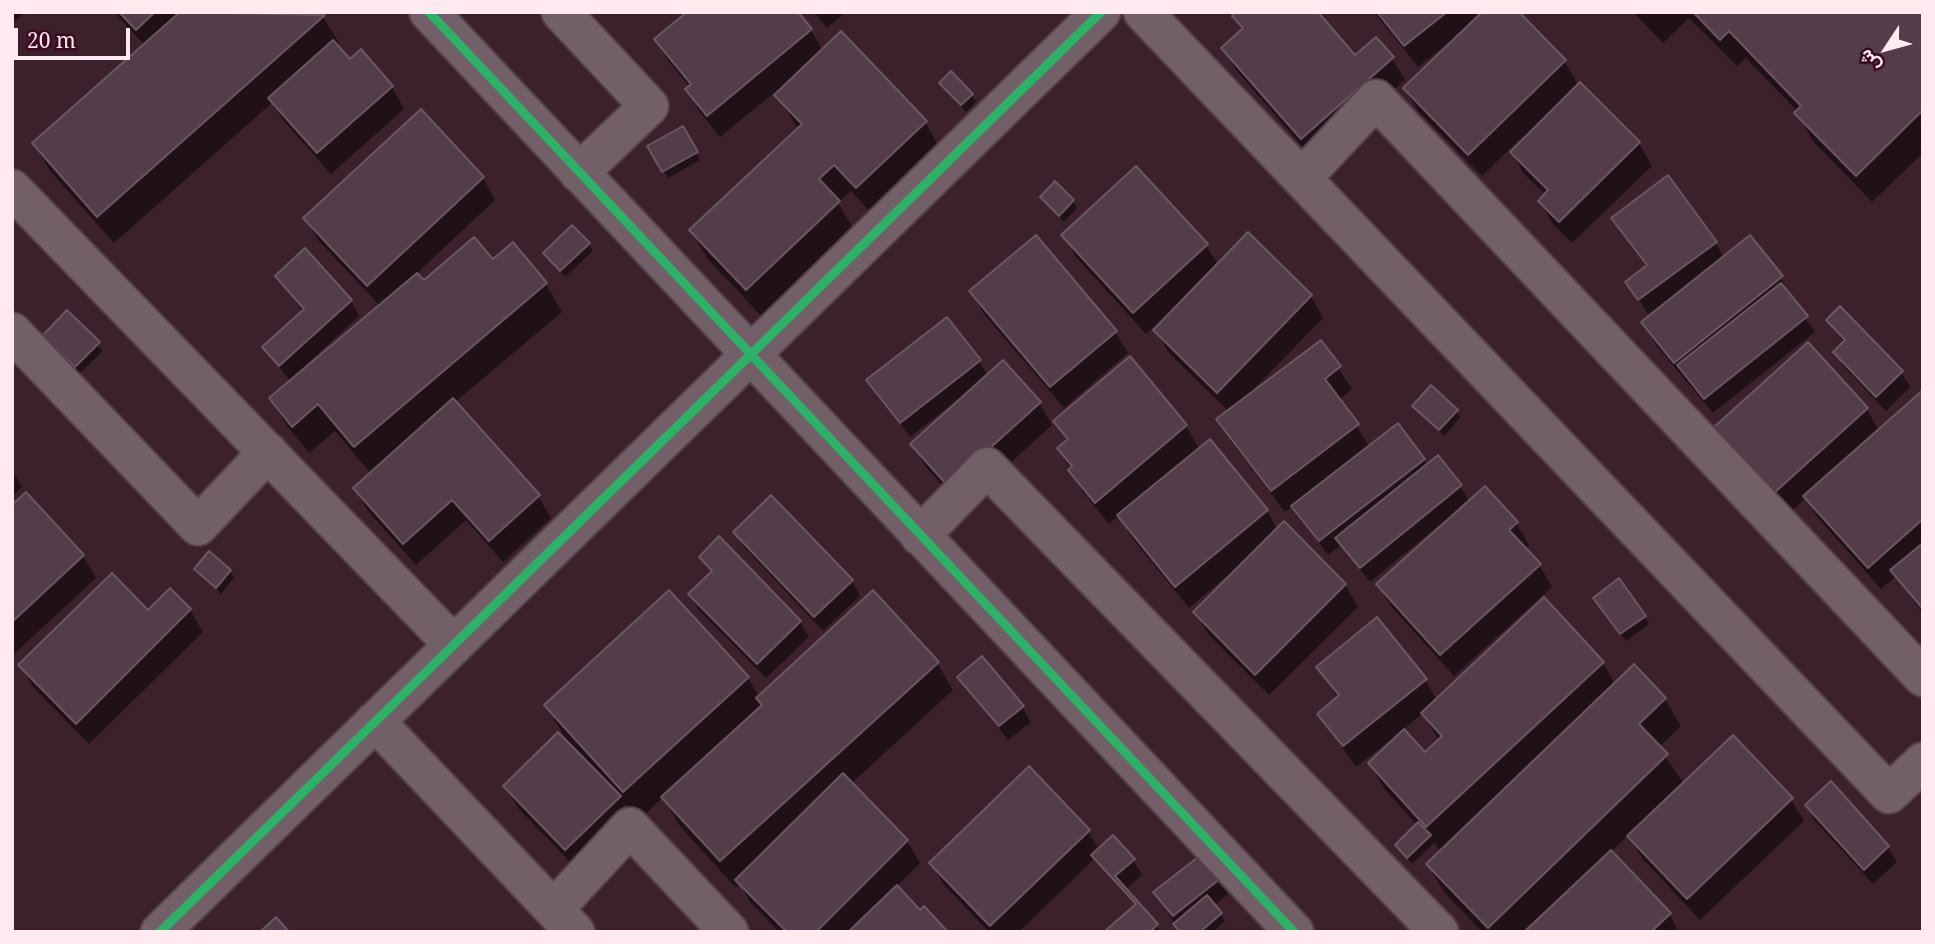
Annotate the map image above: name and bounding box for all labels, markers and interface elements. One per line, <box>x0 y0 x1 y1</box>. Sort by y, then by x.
scale bar <box>18 14 133 58</box>
north arrow <box>1851 14 1921 84</box>
text: 20 m <box>27 26 76 54</box>
text: ش <box>1852 44 1886 78</box>

